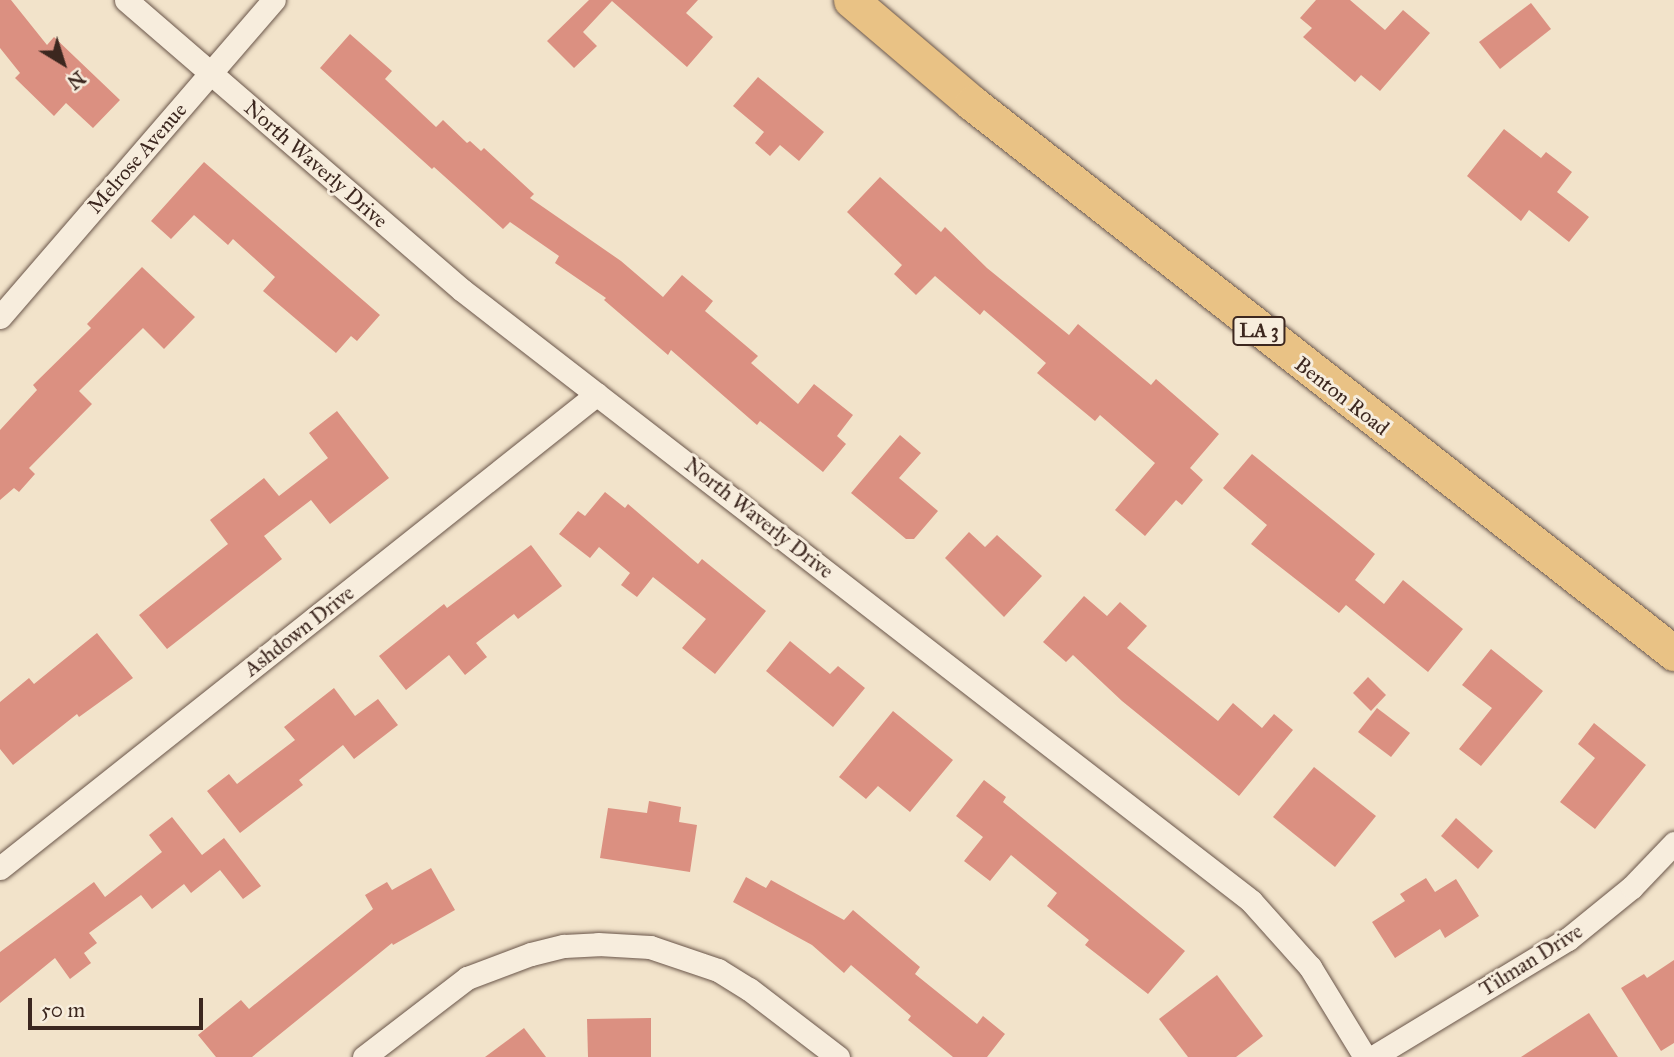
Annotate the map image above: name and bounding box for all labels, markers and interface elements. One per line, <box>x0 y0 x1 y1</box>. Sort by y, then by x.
north arrow <box>28 28 98 98</box>
text: N <box>63 66 90 94</box>
street label: North Waverly Drive <box>239 95 393 233</box>
street label: Melrose Avenue <box>82 98 192 218</box>
road number: LA 3 <box>1231 316 1287 346</box>
street label: Benton Road <box>1290 351 1394 441</box>
street label: North Waverly Drive <box>680 452 838 584</box>
street label: Ashdown Drive <box>239 580 359 682</box>
street label: Tilman Drive <box>1475 918 1587 1002</box>
scale bar <box>32 984 206 1028</box>
text: 50 m <box>41 997 85 1023</box>

